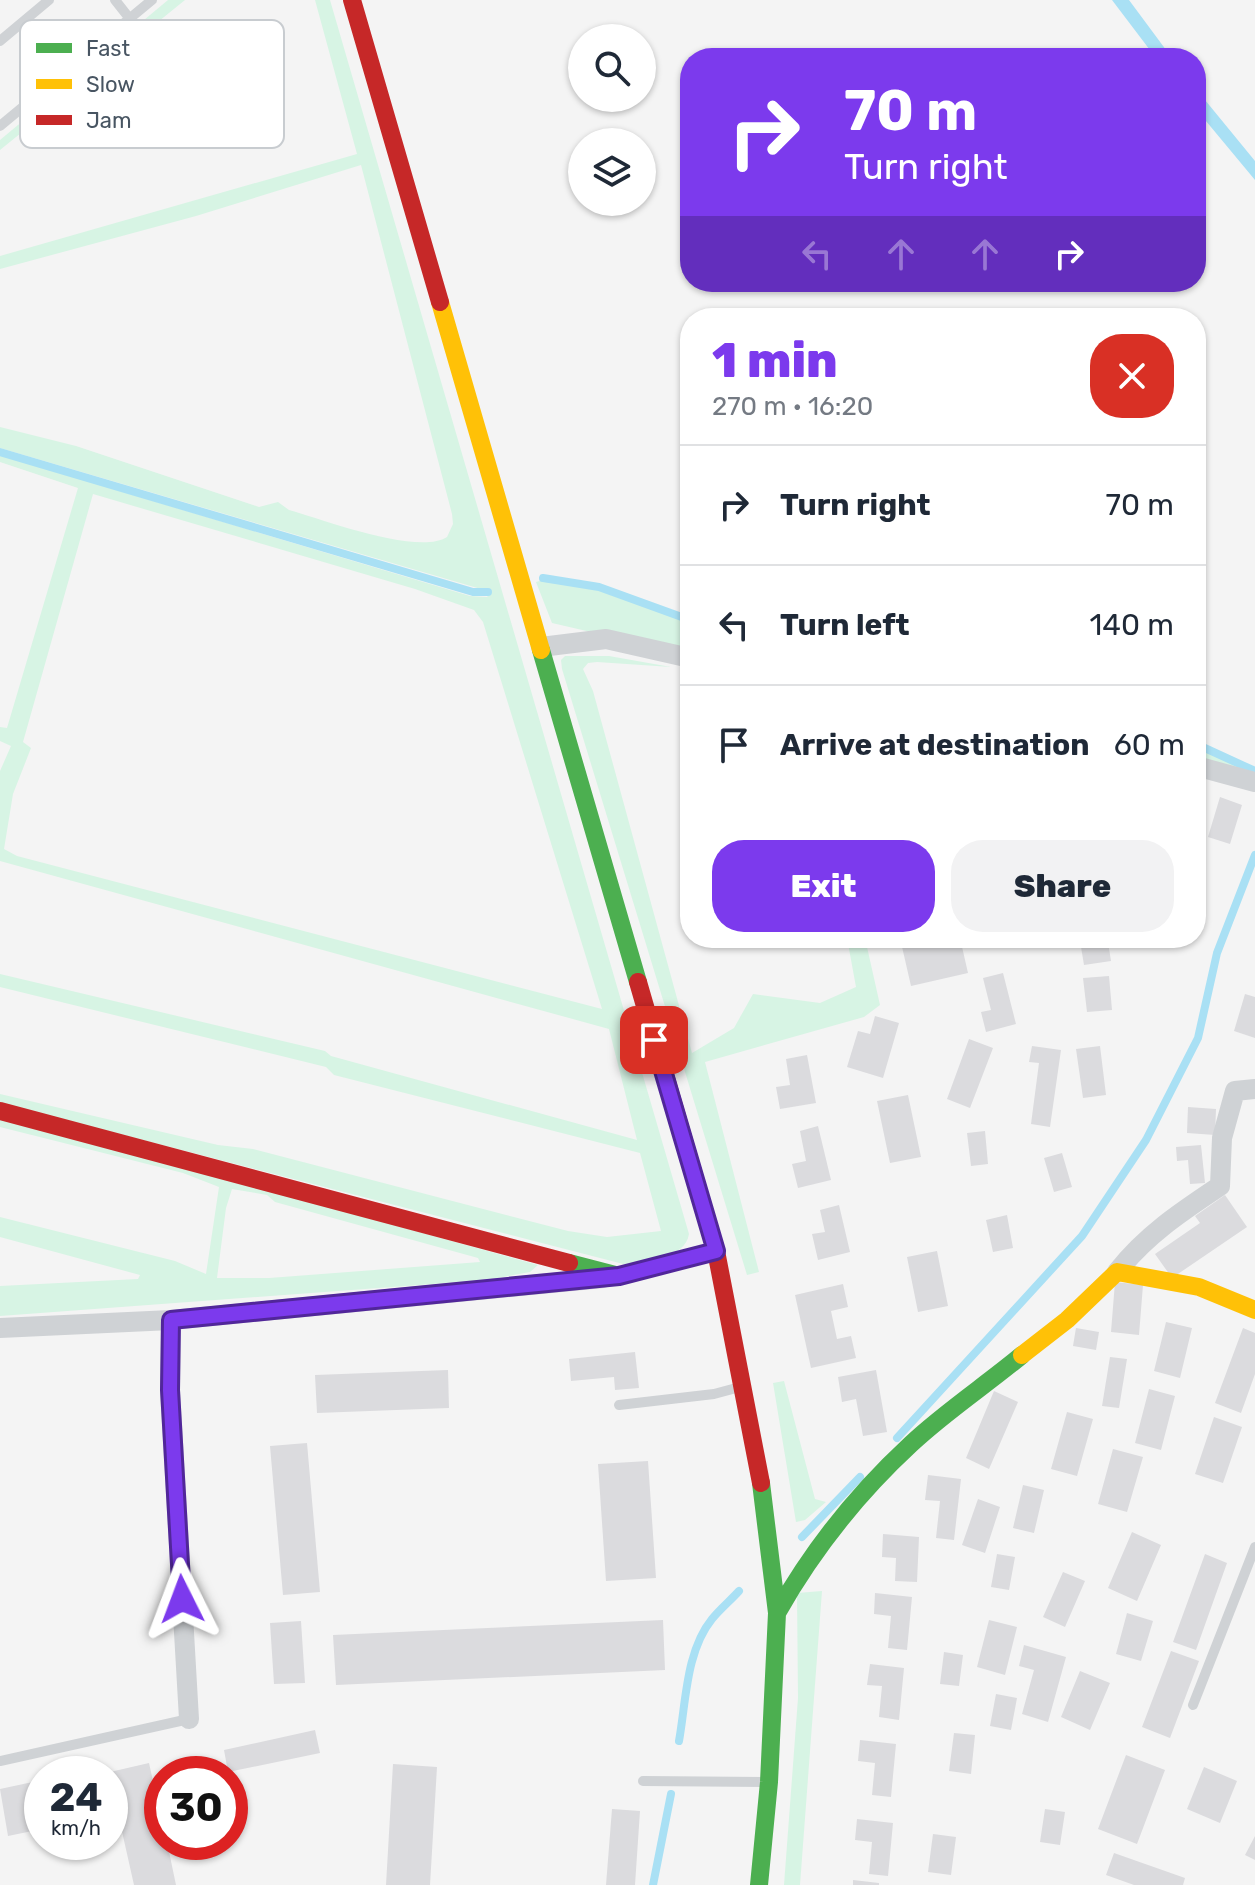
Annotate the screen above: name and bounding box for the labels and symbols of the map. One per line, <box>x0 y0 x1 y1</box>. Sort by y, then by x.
legend <box>20 20 284 148</box>
text: Fast <box>86 35 131 62</box>
text: Slow <box>86 71 135 98</box>
text: Jam <box>86 107 132 134</box>
pin <box>620 1006 688 1074</box>
position arrow <box>140 1557 224 1641</box>
speed limit sign: 30 <box>144 1756 248 1860</box>

